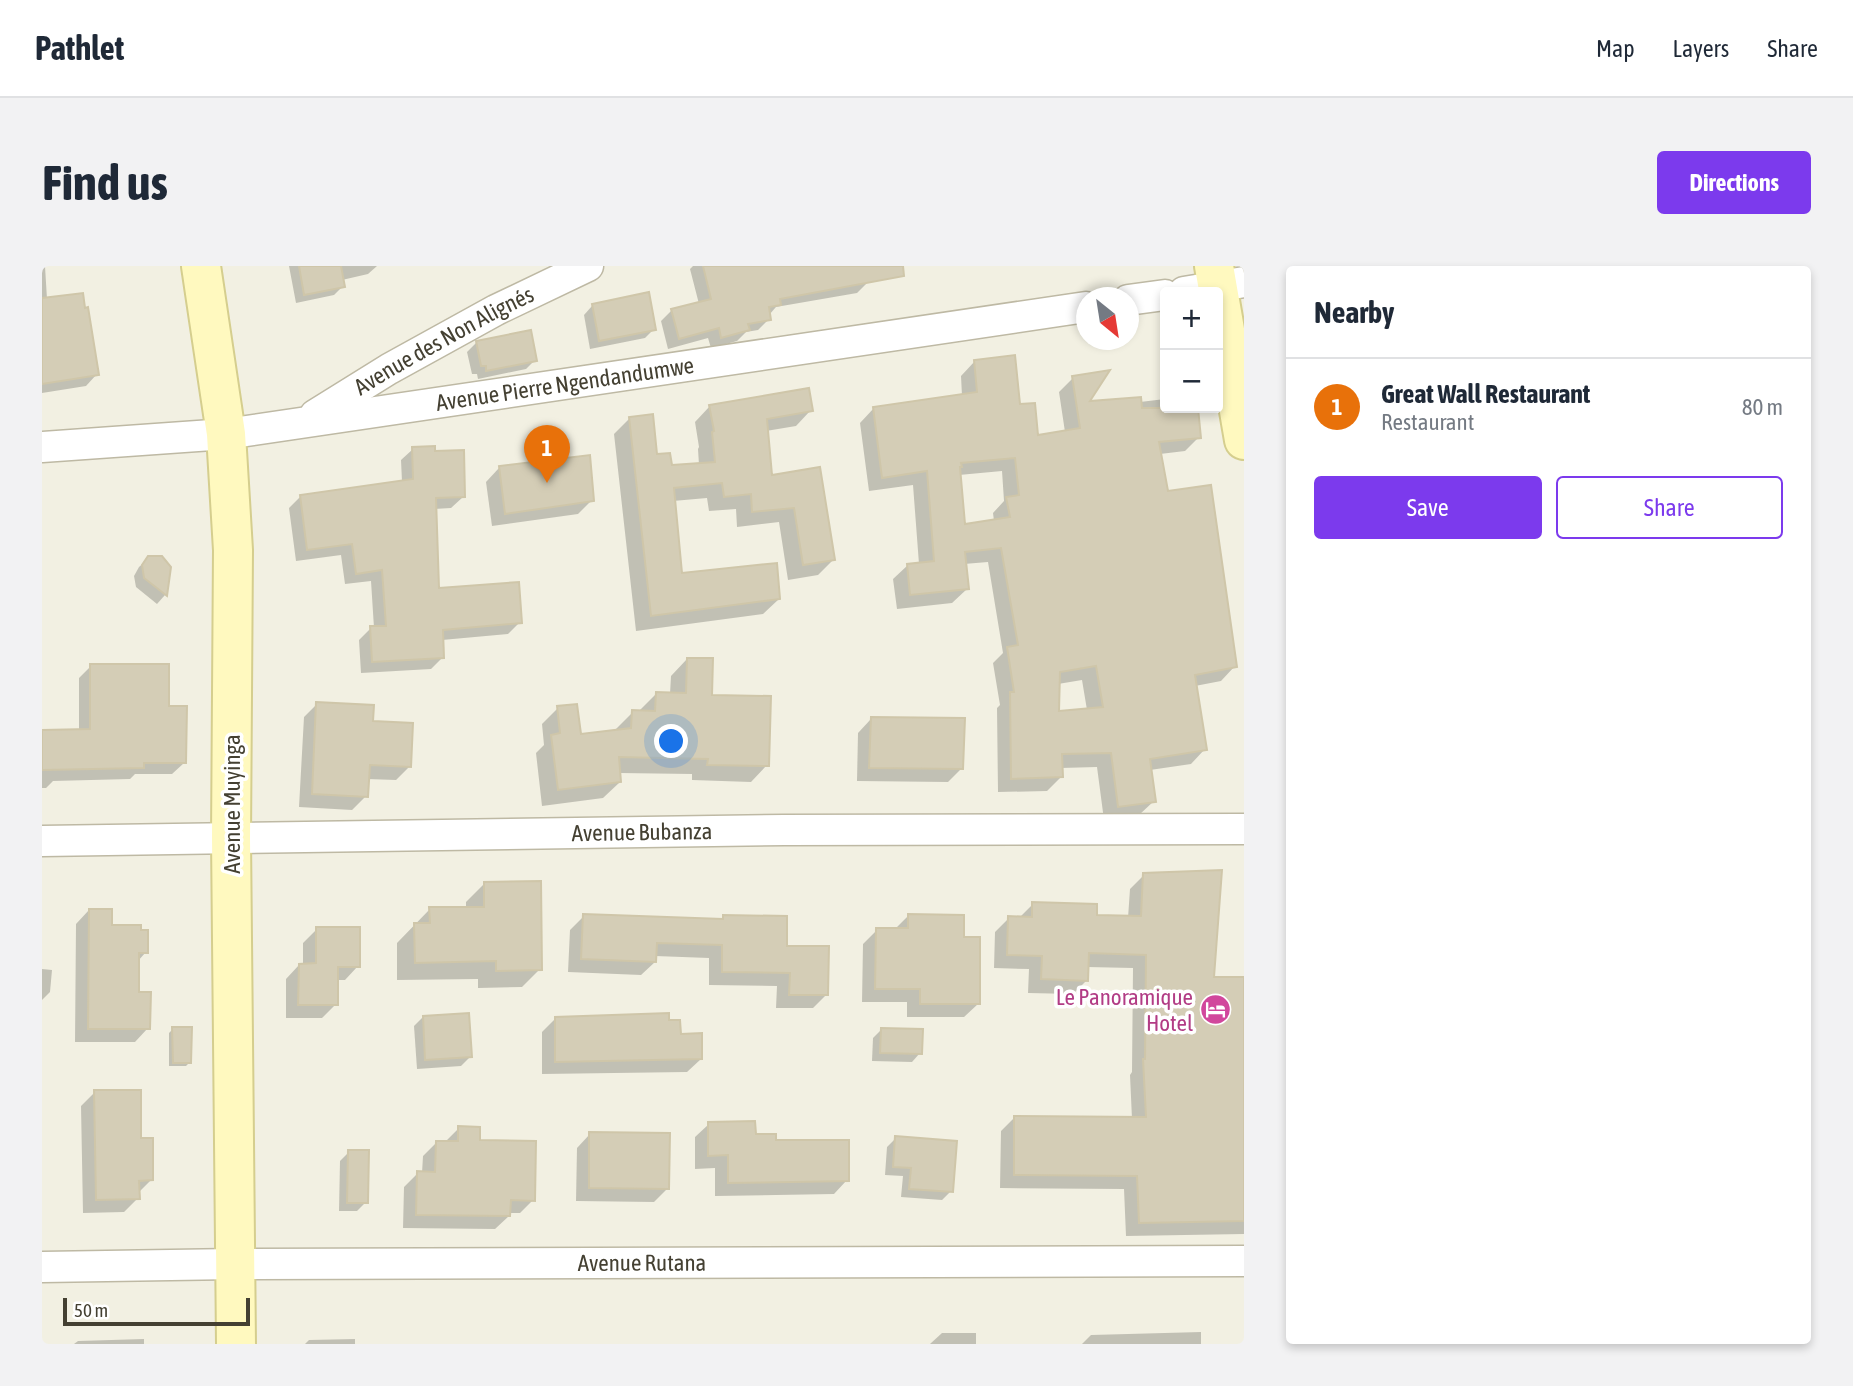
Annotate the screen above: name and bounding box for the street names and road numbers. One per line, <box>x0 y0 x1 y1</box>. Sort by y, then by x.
street label: Avenue des Non Alignés <box>350 281 538 400</box>
street label: Avenue Pierre Ngendandumwe <box>434 352 696 416</box>
street label: Avenue Muyinga <box>219 734 245 874</box>
street label: Avenue Bubanza <box>571 818 712 846</box>
street label: Avenue Rutana <box>578 1250 706 1276</box>

